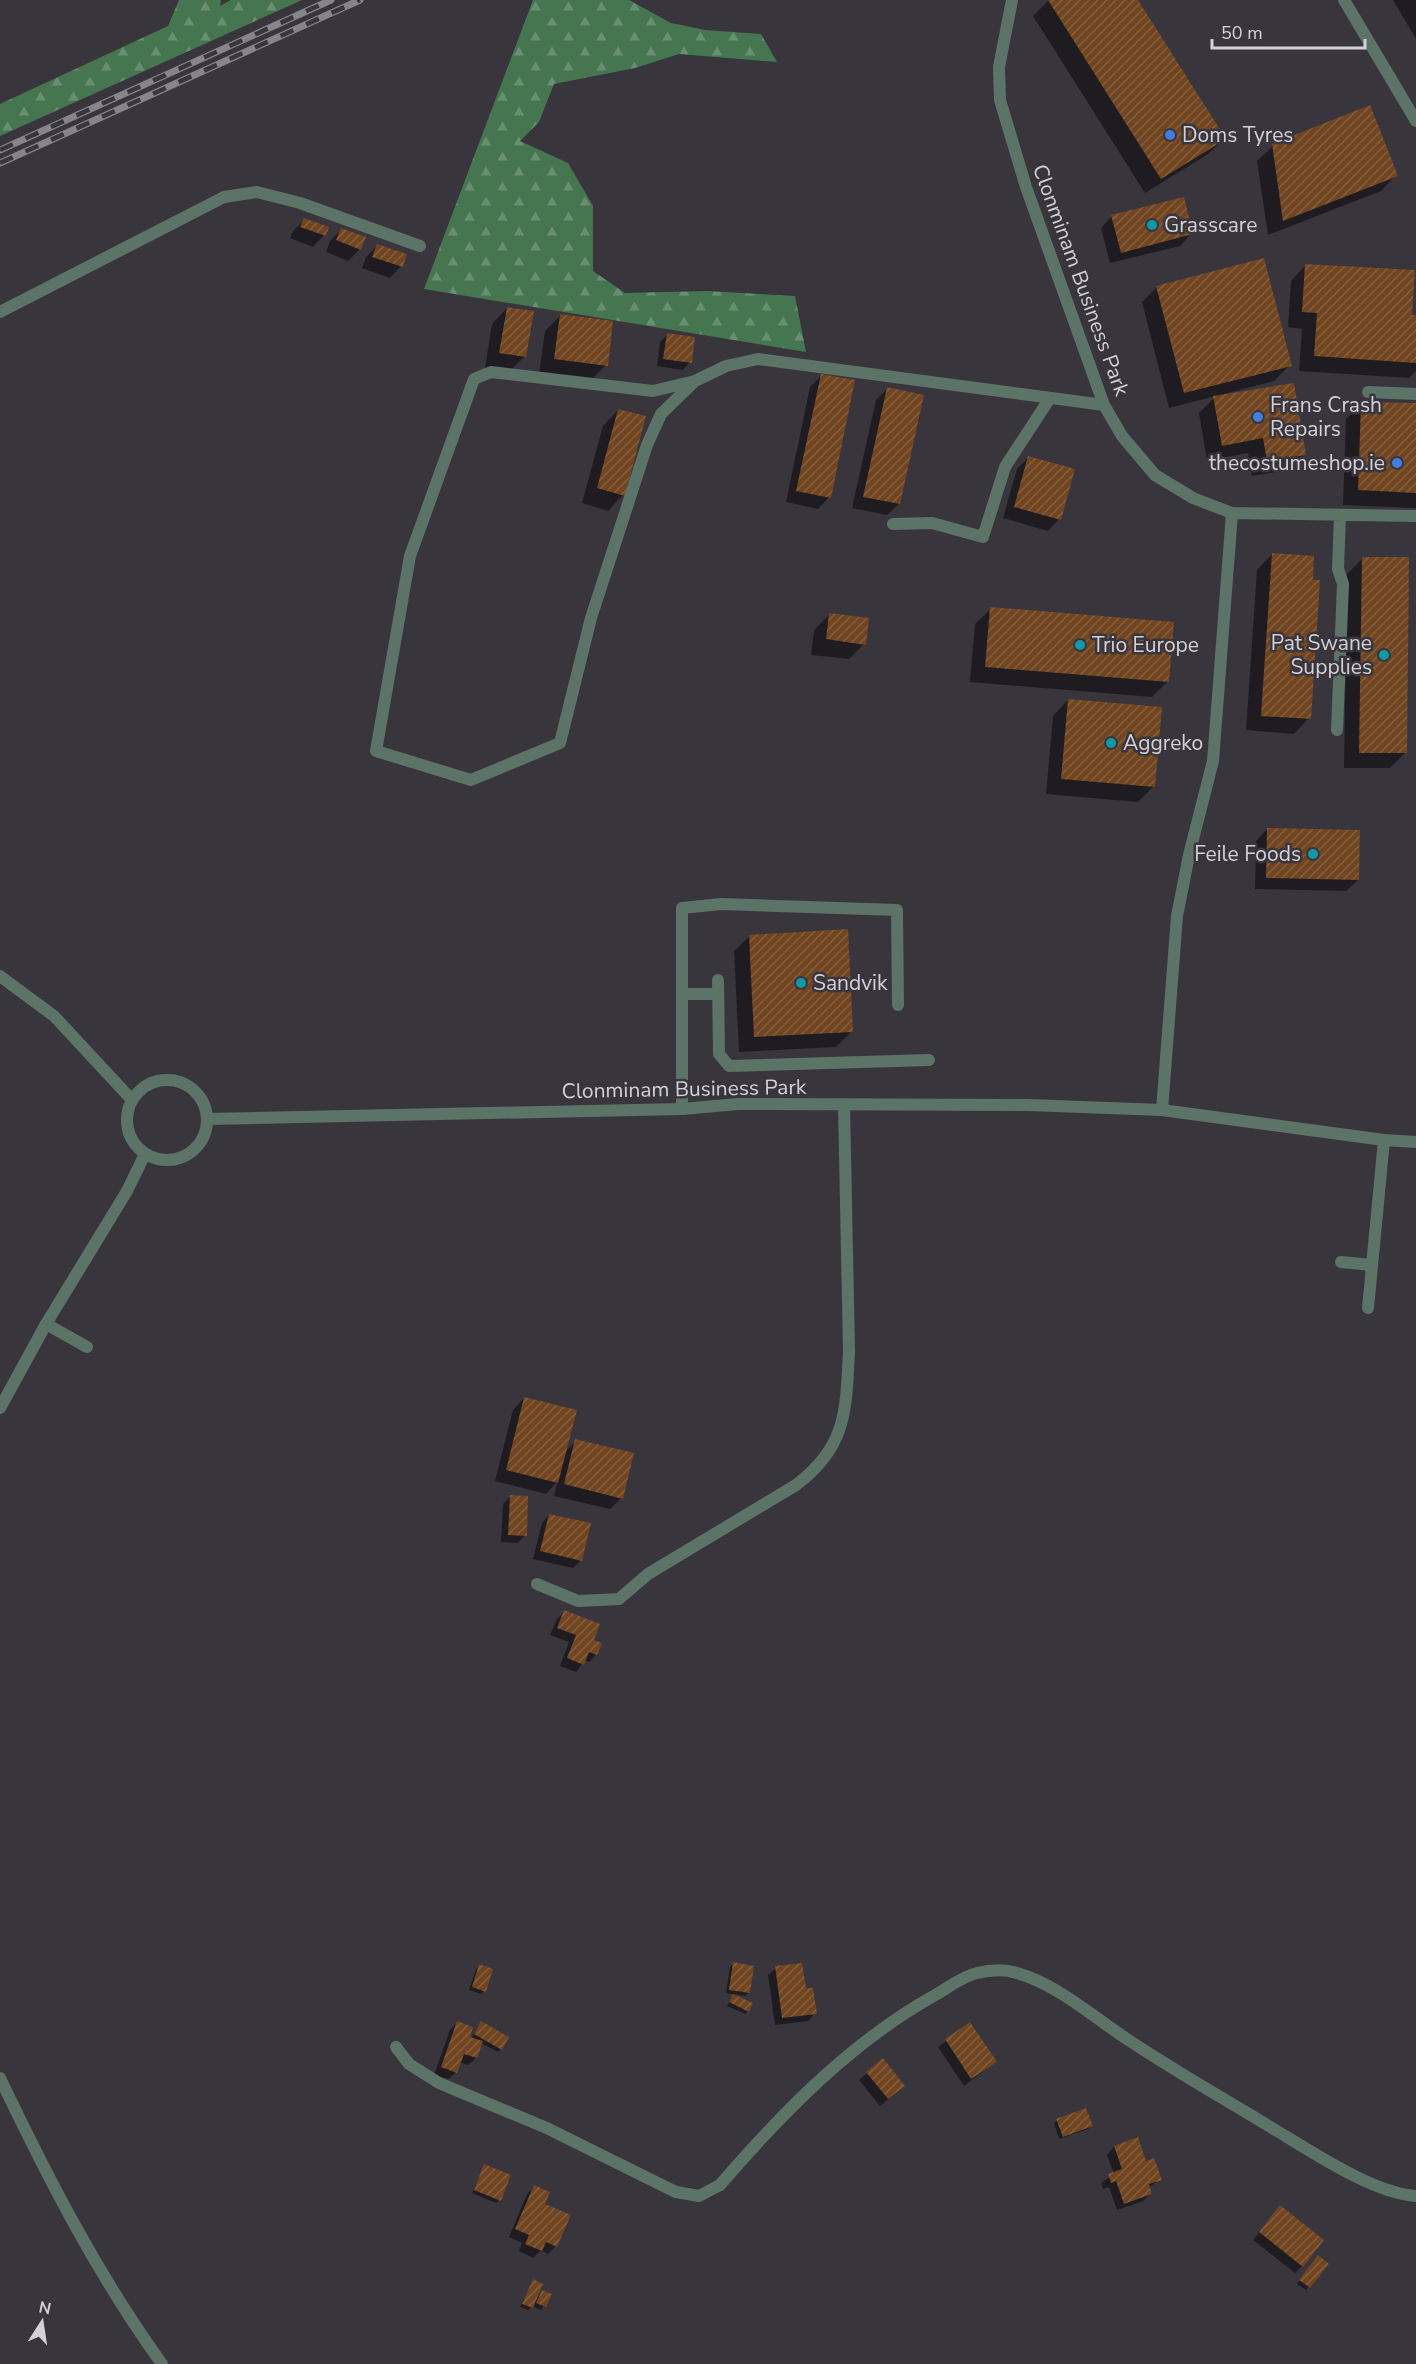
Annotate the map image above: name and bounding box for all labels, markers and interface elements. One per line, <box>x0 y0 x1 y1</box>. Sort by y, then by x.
scale bar <box>1212 12 1365 50</box>
text: 50 m <box>1221 21 1263 45</box>
place label: Doms Tyres <box>1182 121 1293 149</box>
marker: Doms Tyres <box>1163 128 1177 142</box>
street label: Clonminam Business Park <box>1026 160 1136 400</box>
place label: Grasscare <box>1164 211 1257 239</box>
marker: Grasscare <box>1145 218 1159 232</box>
place label: Frans Crash Repairs <box>1270 391 1382 443</box>
marker: Frans Crash Repairs <box>1251 410 1265 424</box>
place label: thecostumeshop.ie <box>1209 449 1385 477</box>
marker: thecostumeshop.ie <box>1390 456 1404 470</box>
place label: Pat Swane Supplies <box>1271 629 1372 681</box>
place label: Trio Europe <box>1092 631 1199 659</box>
marker: Trio Europe <box>1073 638 1087 652</box>
marker: Pat Swane Supplies <box>1377 648 1391 662</box>
place label: Aggreko <box>1123 729 1203 757</box>
marker: Aggreko <box>1104 736 1118 750</box>
place label: Feile Foods <box>1194 840 1301 868</box>
marker: Feile Foods <box>1306 847 1320 861</box>
place label: Sandvik <box>813 969 888 997</box>
marker: Sandvik <box>794 976 808 990</box>
street label: Clonminam Business Park <box>561 1073 807 1105</box>
north arrow <box>12 2292 72 2352</box>
text: N <box>37 2296 53 2320</box>

